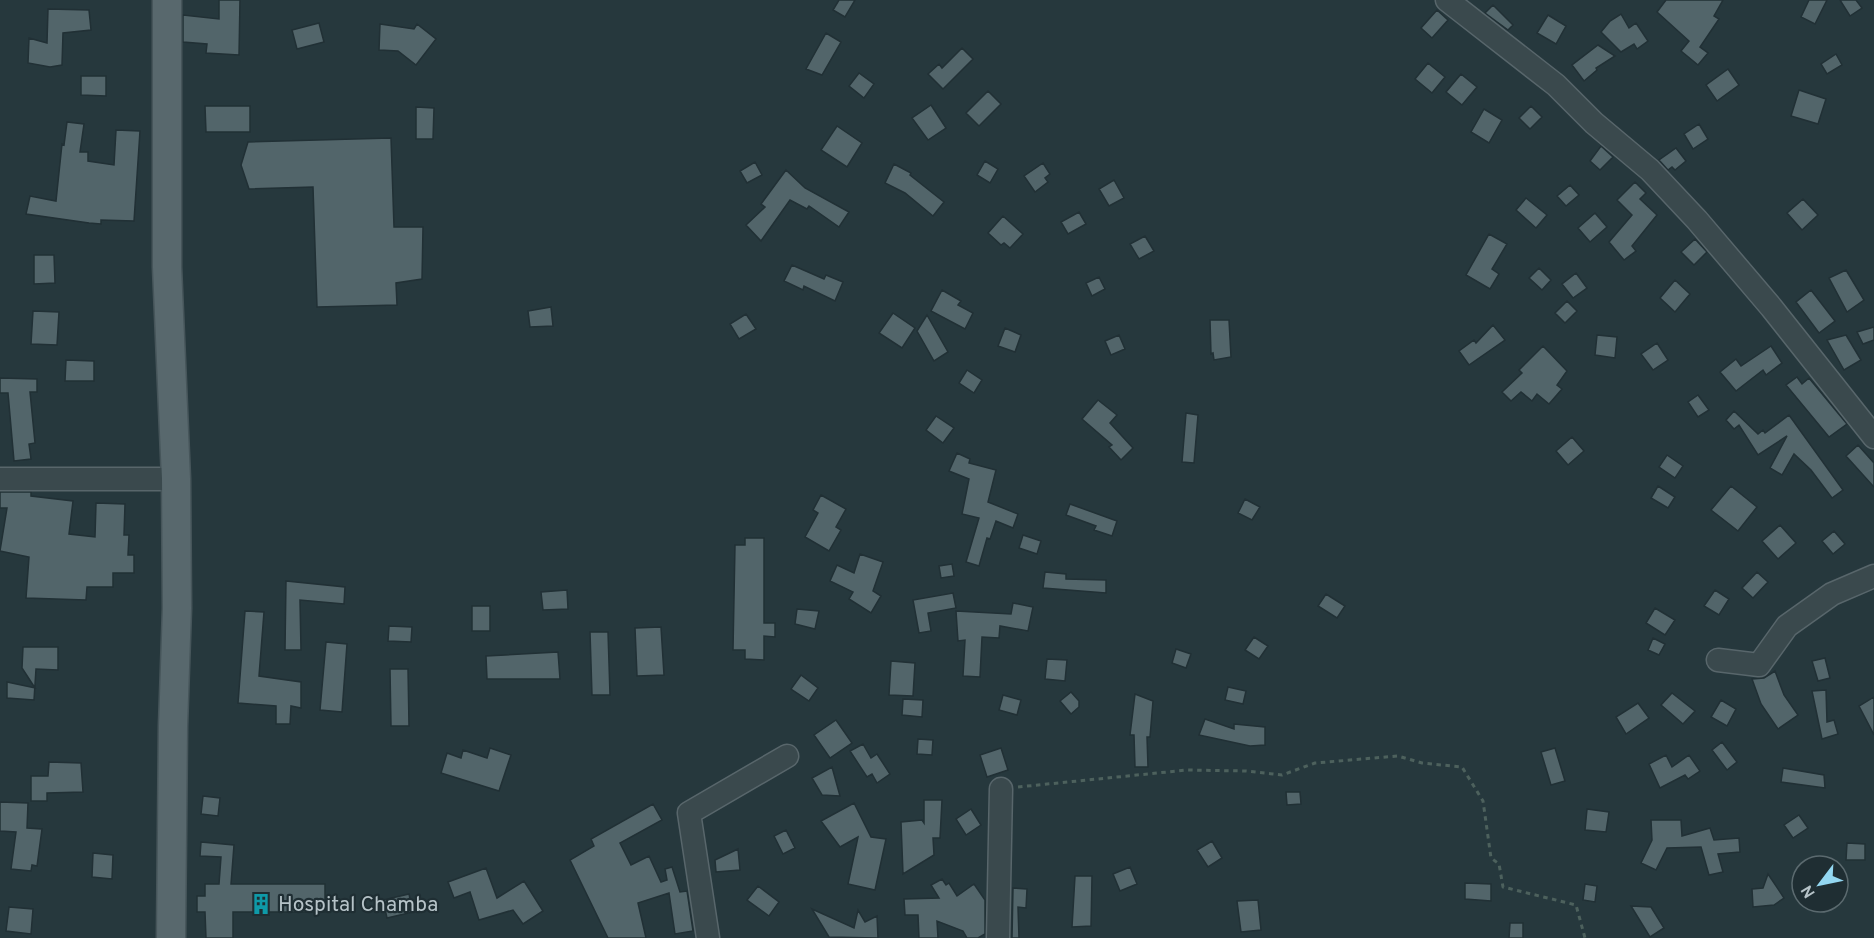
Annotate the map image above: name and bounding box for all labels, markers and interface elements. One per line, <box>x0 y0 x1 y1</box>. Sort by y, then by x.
north arrow <box>1790 854 1850 914</box>
text: N <box>1797 881 1821 901</box>
building icon: Hospital Chamba <box>249 892 273 916</box>
place label: Hospital Chamba <box>278 892 438 919</box>

